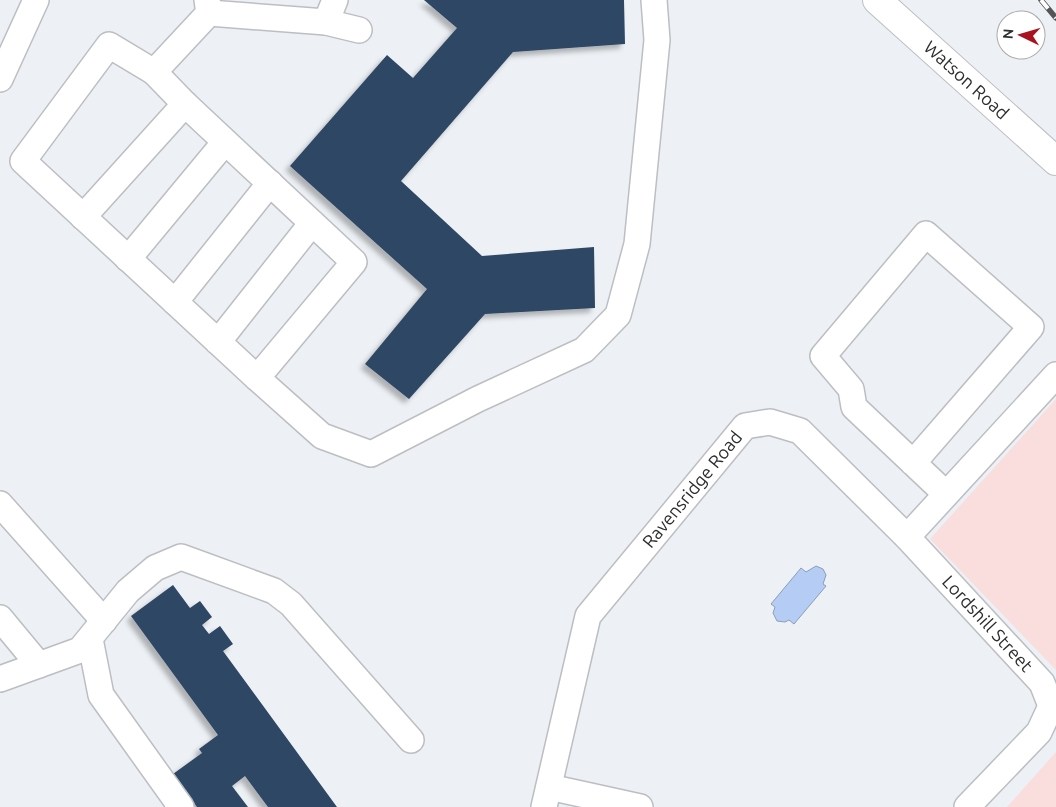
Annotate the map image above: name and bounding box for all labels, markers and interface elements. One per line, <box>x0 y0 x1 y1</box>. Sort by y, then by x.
north arrow <box>996 10 1046 60</box>
text: N <box>1000 28 1016 40</box>
street label: Watson Road <box>920 36 1013 123</box>
street label: Ravensridge Road <box>638 427 746 551</box>
street label: Lordshill Street <box>939 571 1037 675</box>

